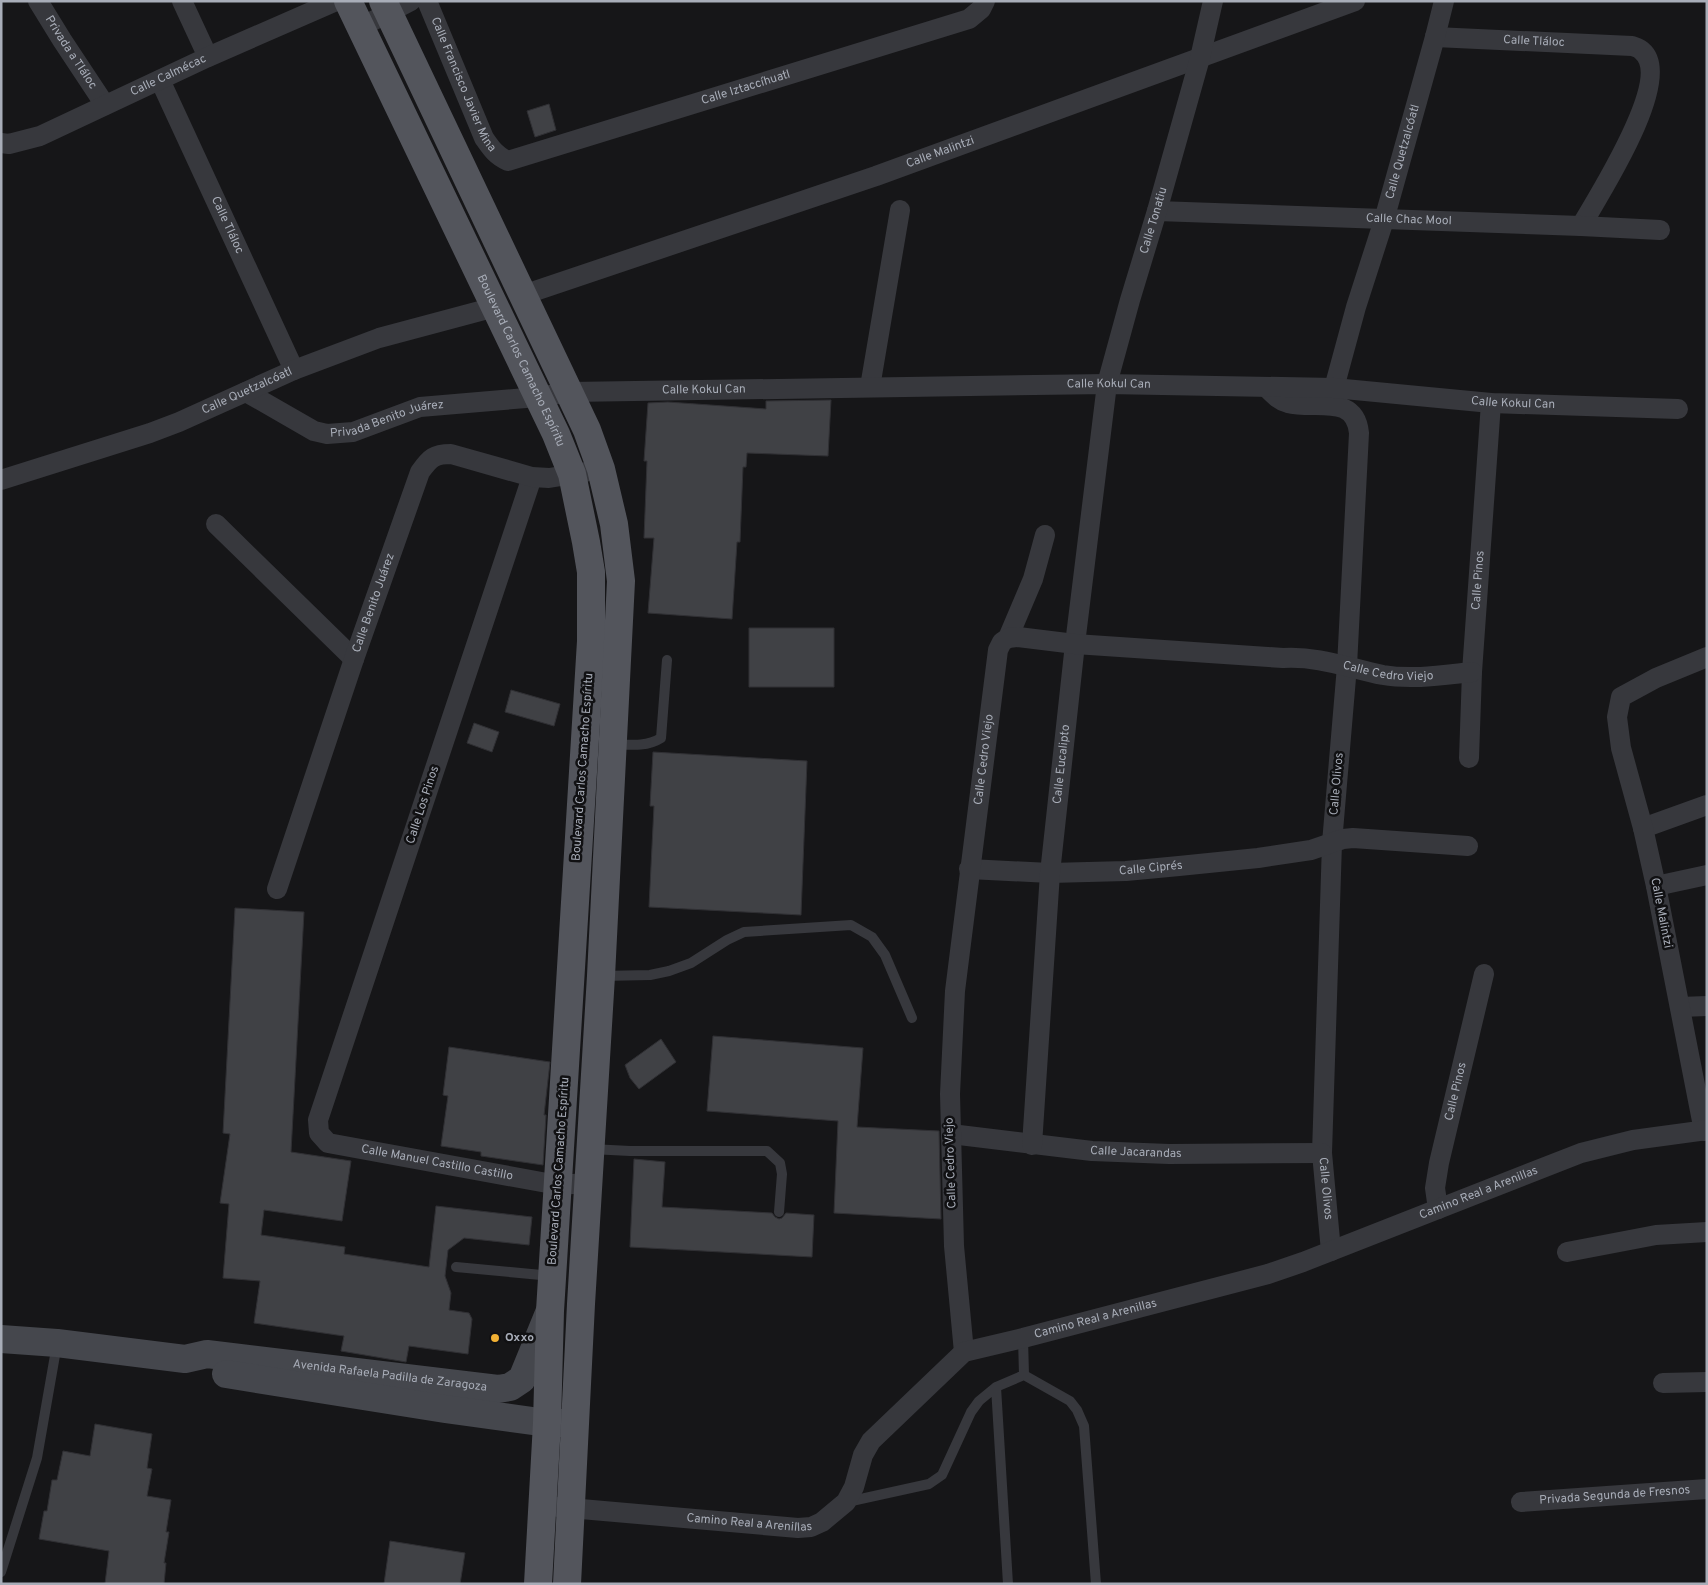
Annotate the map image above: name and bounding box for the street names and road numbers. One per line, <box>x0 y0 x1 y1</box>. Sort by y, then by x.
street label: Privada a Tláloc <box>41 13 100 92</box>
street label: Calle Francisco Javier Mina <box>427 15 499 155</box>
street label: Calle Tláloc <box>1503 32 1565 51</box>
street label: Calle Calmécac <box>128 51 209 100</box>
street label: Calle Iztaccíhuatl <box>699 66 792 109</box>
street label: Calle Quetzalcóatl <box>1382 103 1424 201</box>
street label: Calle Malintzi <box>904 133 977 172</box>
street label: Calle Tonatiu <box>1136 185 1171 256</box>
street label: Calle Tláloc <box>207 194 247 257</box>
street label: Calle Chac Mool <box>1366 210 1452 229</box>
street label: Boulevard Carlos Camacho Espíritu <box>473 272 568 449</box>
street label: Calle Quetzalcóatl <box>199 364 295 419</box>
street label: Calle Kokul Can <box>1067 376 1151 393</box>
street label: Calle Kokul Can <box>662 381 746 399</box>
street label: Calle Kokul Can <box>1470 393 1555 413</box>
street label: Privada Benito Juárez <box>329 397 444 442</box>
street label: Calle Pinos <box>1468 550 1489 611</box>
street label: Calle Benito Juárez <box>349 551 399 655</box>
street label: Calle Cedro Viejo <box>1341 658 1434 685</box>
street label: Boulevard Carlos Camacho Espíritu <box>568 672 598 862</box>
street label: Calle Cedro Viejo <box>971 713 998 806</box>
street label: Calle Eucalipto <box>1050 723 1074 805</box>
street label: Calle Olivos <box>1326 752 1348 816</box>
street label: Calle Los Pinos <box>403 764 443 846</box>
street label: Calle Ciprés <box>1119 858 1183 879</box>
street label: Calle Malintzi <box>1646 876 1676 950</box>
street label: Calle Pinos <box>1441 1061 1471 1122</box>
street label: Boulevard Carlos Camacho Espíritu <box>544 1076 574 1266</box>
street label: Calle Cedro Viejo <box>941 1117 961 1209</box>
street label: Calle Manuel Castillo Castillo <box>360 1141 515 1185</box>
street label: Calle Jacarandas <box>1090 1143 1182 1162</box>
street label: Calle Olivos <box>1314 1156 1336 1221</box>
street label: Camino Real a Arenillas <box>1417 1163 1540 1224</box>
street label: Camino Real a Arenillas <box>1032 1295 1159 1343</box>
street label: Avenida Rafaela Padilla de Zaragoza <box>292 1356 488 1396</box>
street label: Privada Segunda de Fresnos <box>1539 1482 1691 1509</box>
street label: Camino Real a Arenillas <box>686 1510 813 1536</box>

